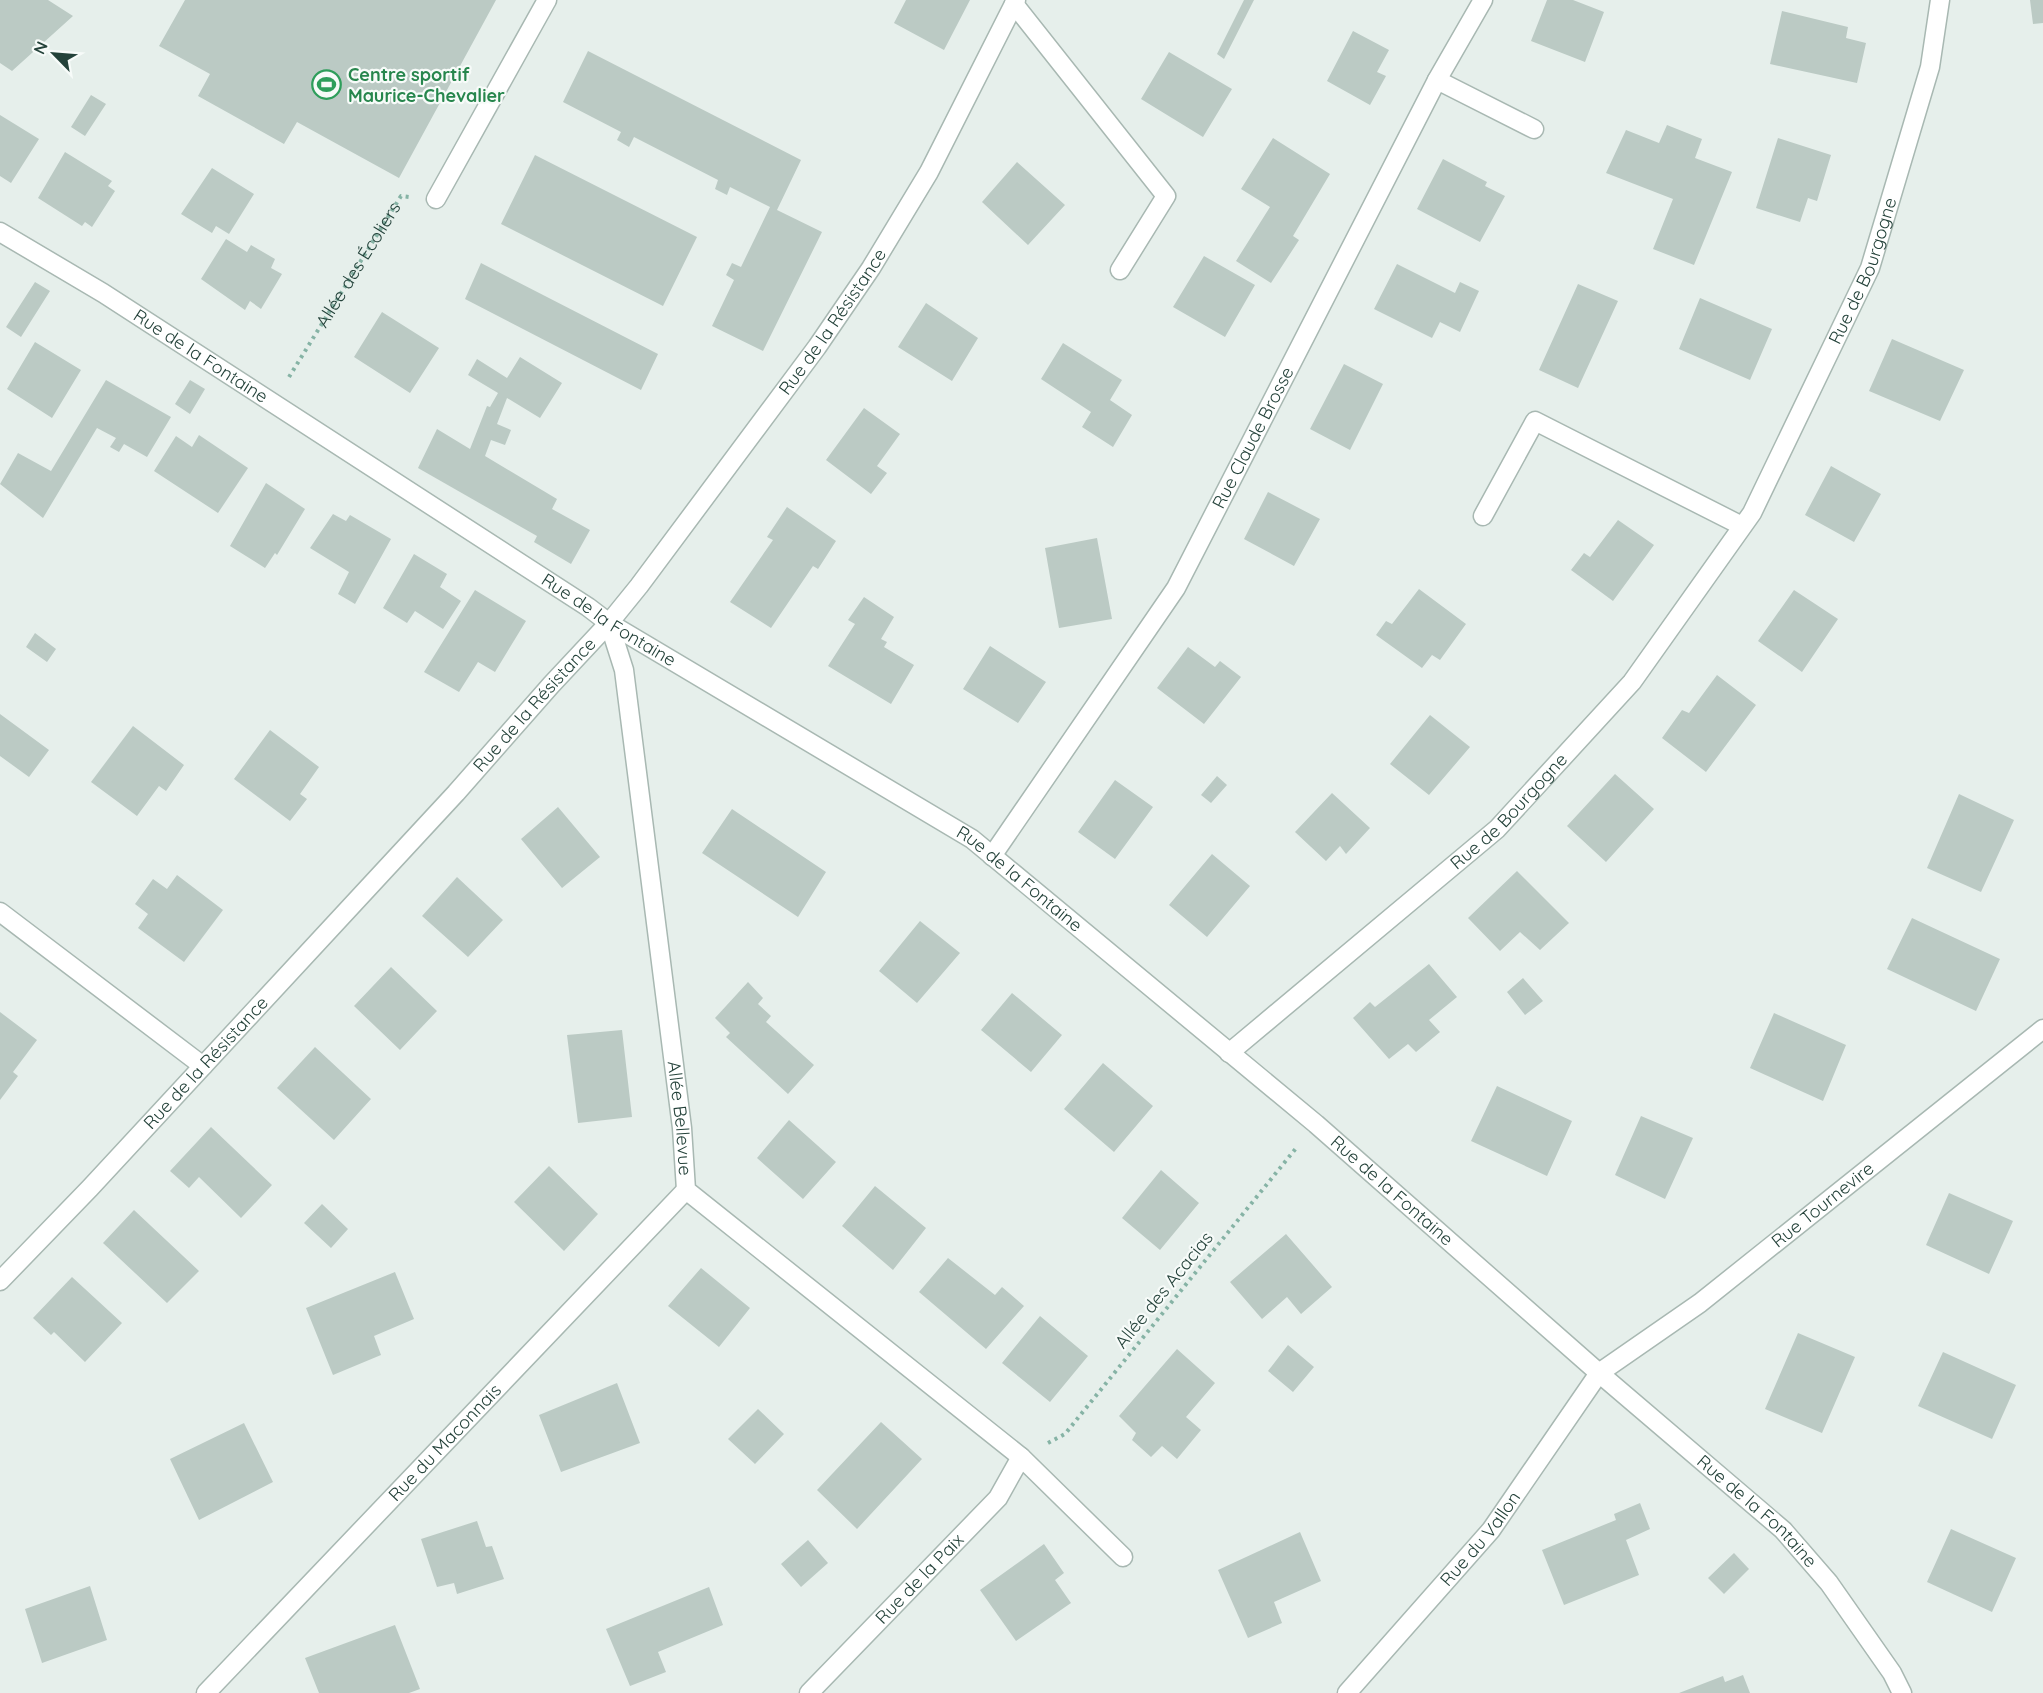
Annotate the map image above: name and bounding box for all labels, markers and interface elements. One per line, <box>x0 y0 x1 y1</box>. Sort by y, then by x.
north arrow <box>24 24 84 84</box>
text: N <box>29 38 52 57</box>
place label: Centre sportif Maurice-Chevalier <box>348 63 505 107</box>
sports icon: Centre sportif Maurice-Chevalier <box>311 69 343 101</box>
street label: Rue de Bourgogne <box>1823 195 1901 348</box>
street label: Allée des Écoliers <box>310 197 406 332</box>
street label: Rue de la Résistance <box>773 244 891 399</box>
street label: Rue de la Fontaine <box>129 304 273 408</box>
street label: Rue Claude Brosse <box>1207 363 1299 512</box>
street label: Rue de la Fontaine <box>537 568 681 671</box>
street label: Rue de la Résistance <box>468 632 601 777</box>
street label: Rue de Bourgogne <box>1445 748 1572 874</box>
street label: Rue de la Fontaine <box>952 820 1087 937</box>
street label: Rue de la Résistance <box>138 991 273 1134</box>
street label: Allée Bellevue <box>663 1060 697 1176</box>
street label: Rue de la Fontaine <box>1326 1130 1458 1250</box>
street label: Rue Tournevire <box>1767 1157 1878 1252</box>
street label: Allée des Acacias <box>1109 1227 1218 1353</box>
street label: Rue du Maconnais <box>383 1379 506 1506</box>
street label: Rue de la Fontaine <box>1692 1450 1822 1572</box>
street label: Rue du Vallon <box>1435 1487 1525 1591</box>
street label: Rue de la Paix <box>870 1528 969 1629</box>

